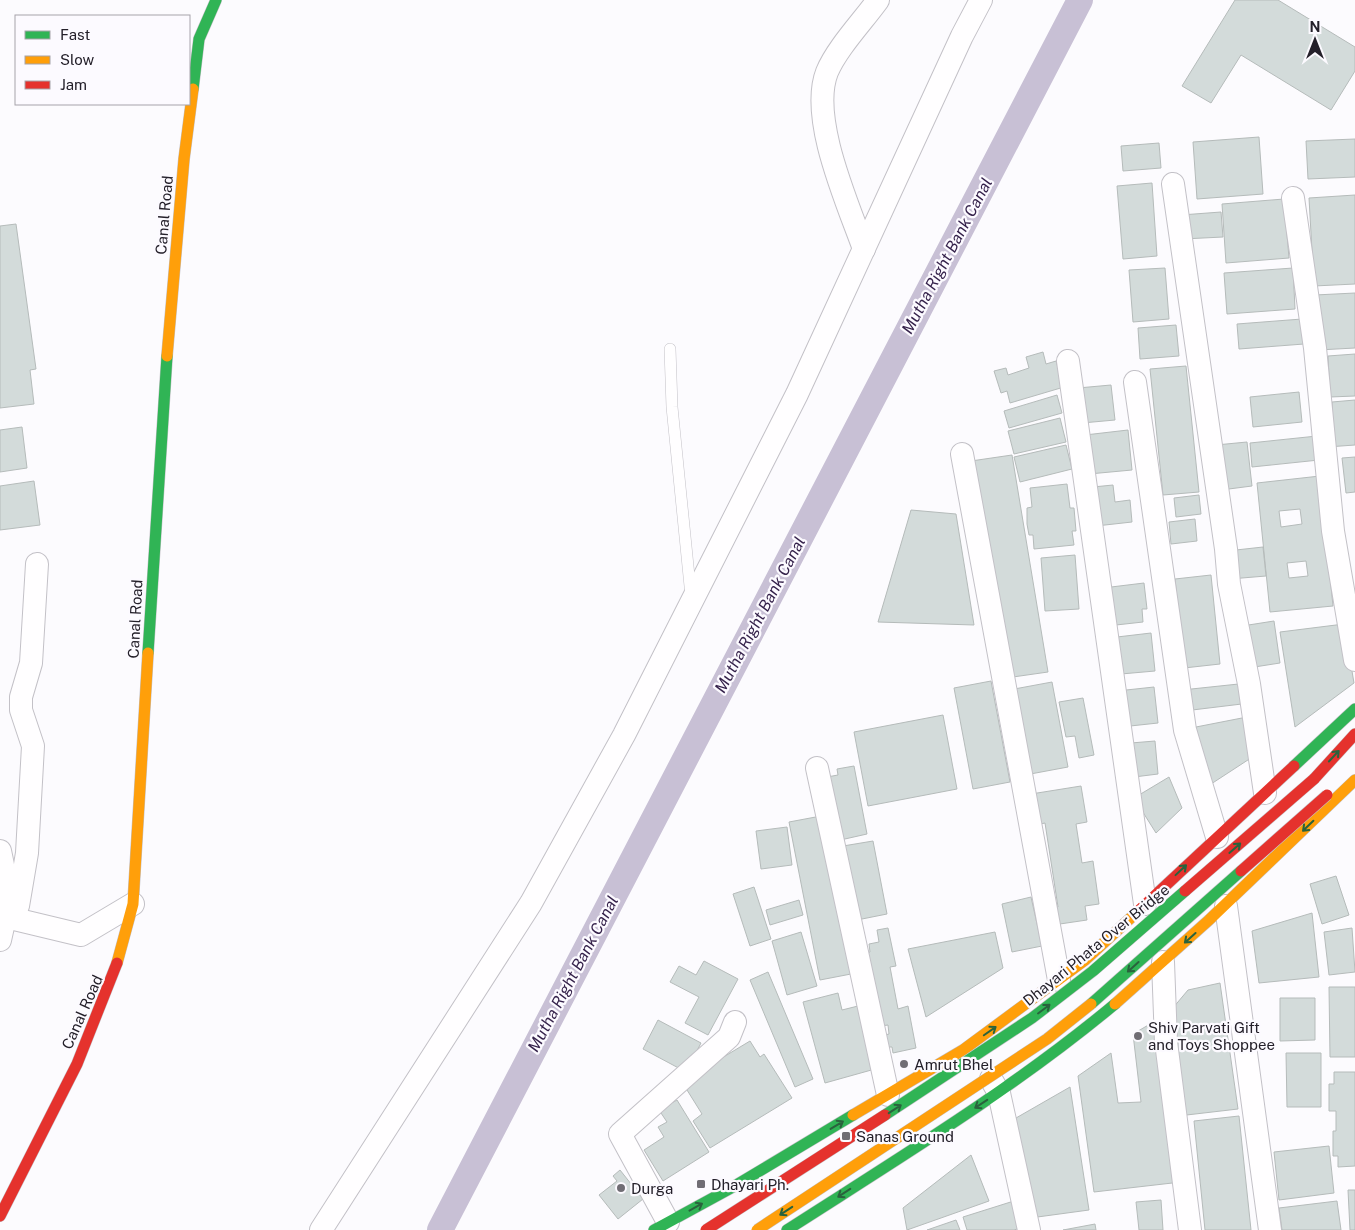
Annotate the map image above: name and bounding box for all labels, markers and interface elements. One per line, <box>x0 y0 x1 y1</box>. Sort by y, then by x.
legend <box>15 15 190 105</box>
north arrow <box>1290 15 1340 65</box>
text: N <box>1310 19 1320 35</box>
text: Fast <box>60 26 90 43</box>
text: Slow <box>60 51 95 68</box>
text: Jam <box>60 76 87 93</box>
street label: Canal Road <box>152 175 176 255</box>
water label: Mutha Right Bank Canal <box>898 175 996 337</box>
water label: Mutha Right Bank Canal <box>711 534 809 696</box>
street label: Canal Road <box>124 579 146 659</box>
one-way arrow <box>1328 750 1340 763</box>
one-way arrow <box>1301 820 1314 832</box>
one-way arrow <box>1229 842 1242 853</box>
one-way arrow <box>1175 864 1188 876</box>
street label: Dhayari Phata Over Bridge <box>1020 881 1172 1009</box>
water label: Mutha Right Bank Canal <box>524 893 622 1055</box>
one-way arrow <box>1183 932 1196 944</box>
one-way arrow <box>1127 961 1140 973</box>
street label: Canal Road <box>58 972 106 1052</box>
one-way arrow <box>1037 1003 1050 1014</box>
place label: Shiv Parvati Gift and Toys Shoppee <box>1148 1019 1275 1053</box>
one-way arrow <box>983 1026 997 1036</box>
marker: Shiv Parvati Gift and Toys Shoppee <box>1132 1030 1144 1042</box>
place label: Amrut Bhel <box>914 1056 993 1073</box>
marker: Amrut Bhel <box>898 1058 910 1070</box>
one-way arrow <box>974 1100 988 1110</box>
one-way arrow <box>887 1104 901 1114</box>
one-way arrow <box>829 1120 843 1130</box>
place label: Sanas Ground <box>856 1128 954 1145</box>
marker: Sanas Ground <box>840 1130 852 1142</box>
place label: Dhayari Ph. <box>711 1176 789 1193</box>
marker: Dhayari Ph. <box>695 1178 707 1190</box>
place label: Durga <box>631 1180 673 1197</box>
marker: Durga <box>615 1182 627 1194</box>
one-way arrow <box>838 1188 852 1198</box>
one-way arrow <box>689 1202 704 1212</box>
one-way arrow <box>779 1206 793 1216</box>

